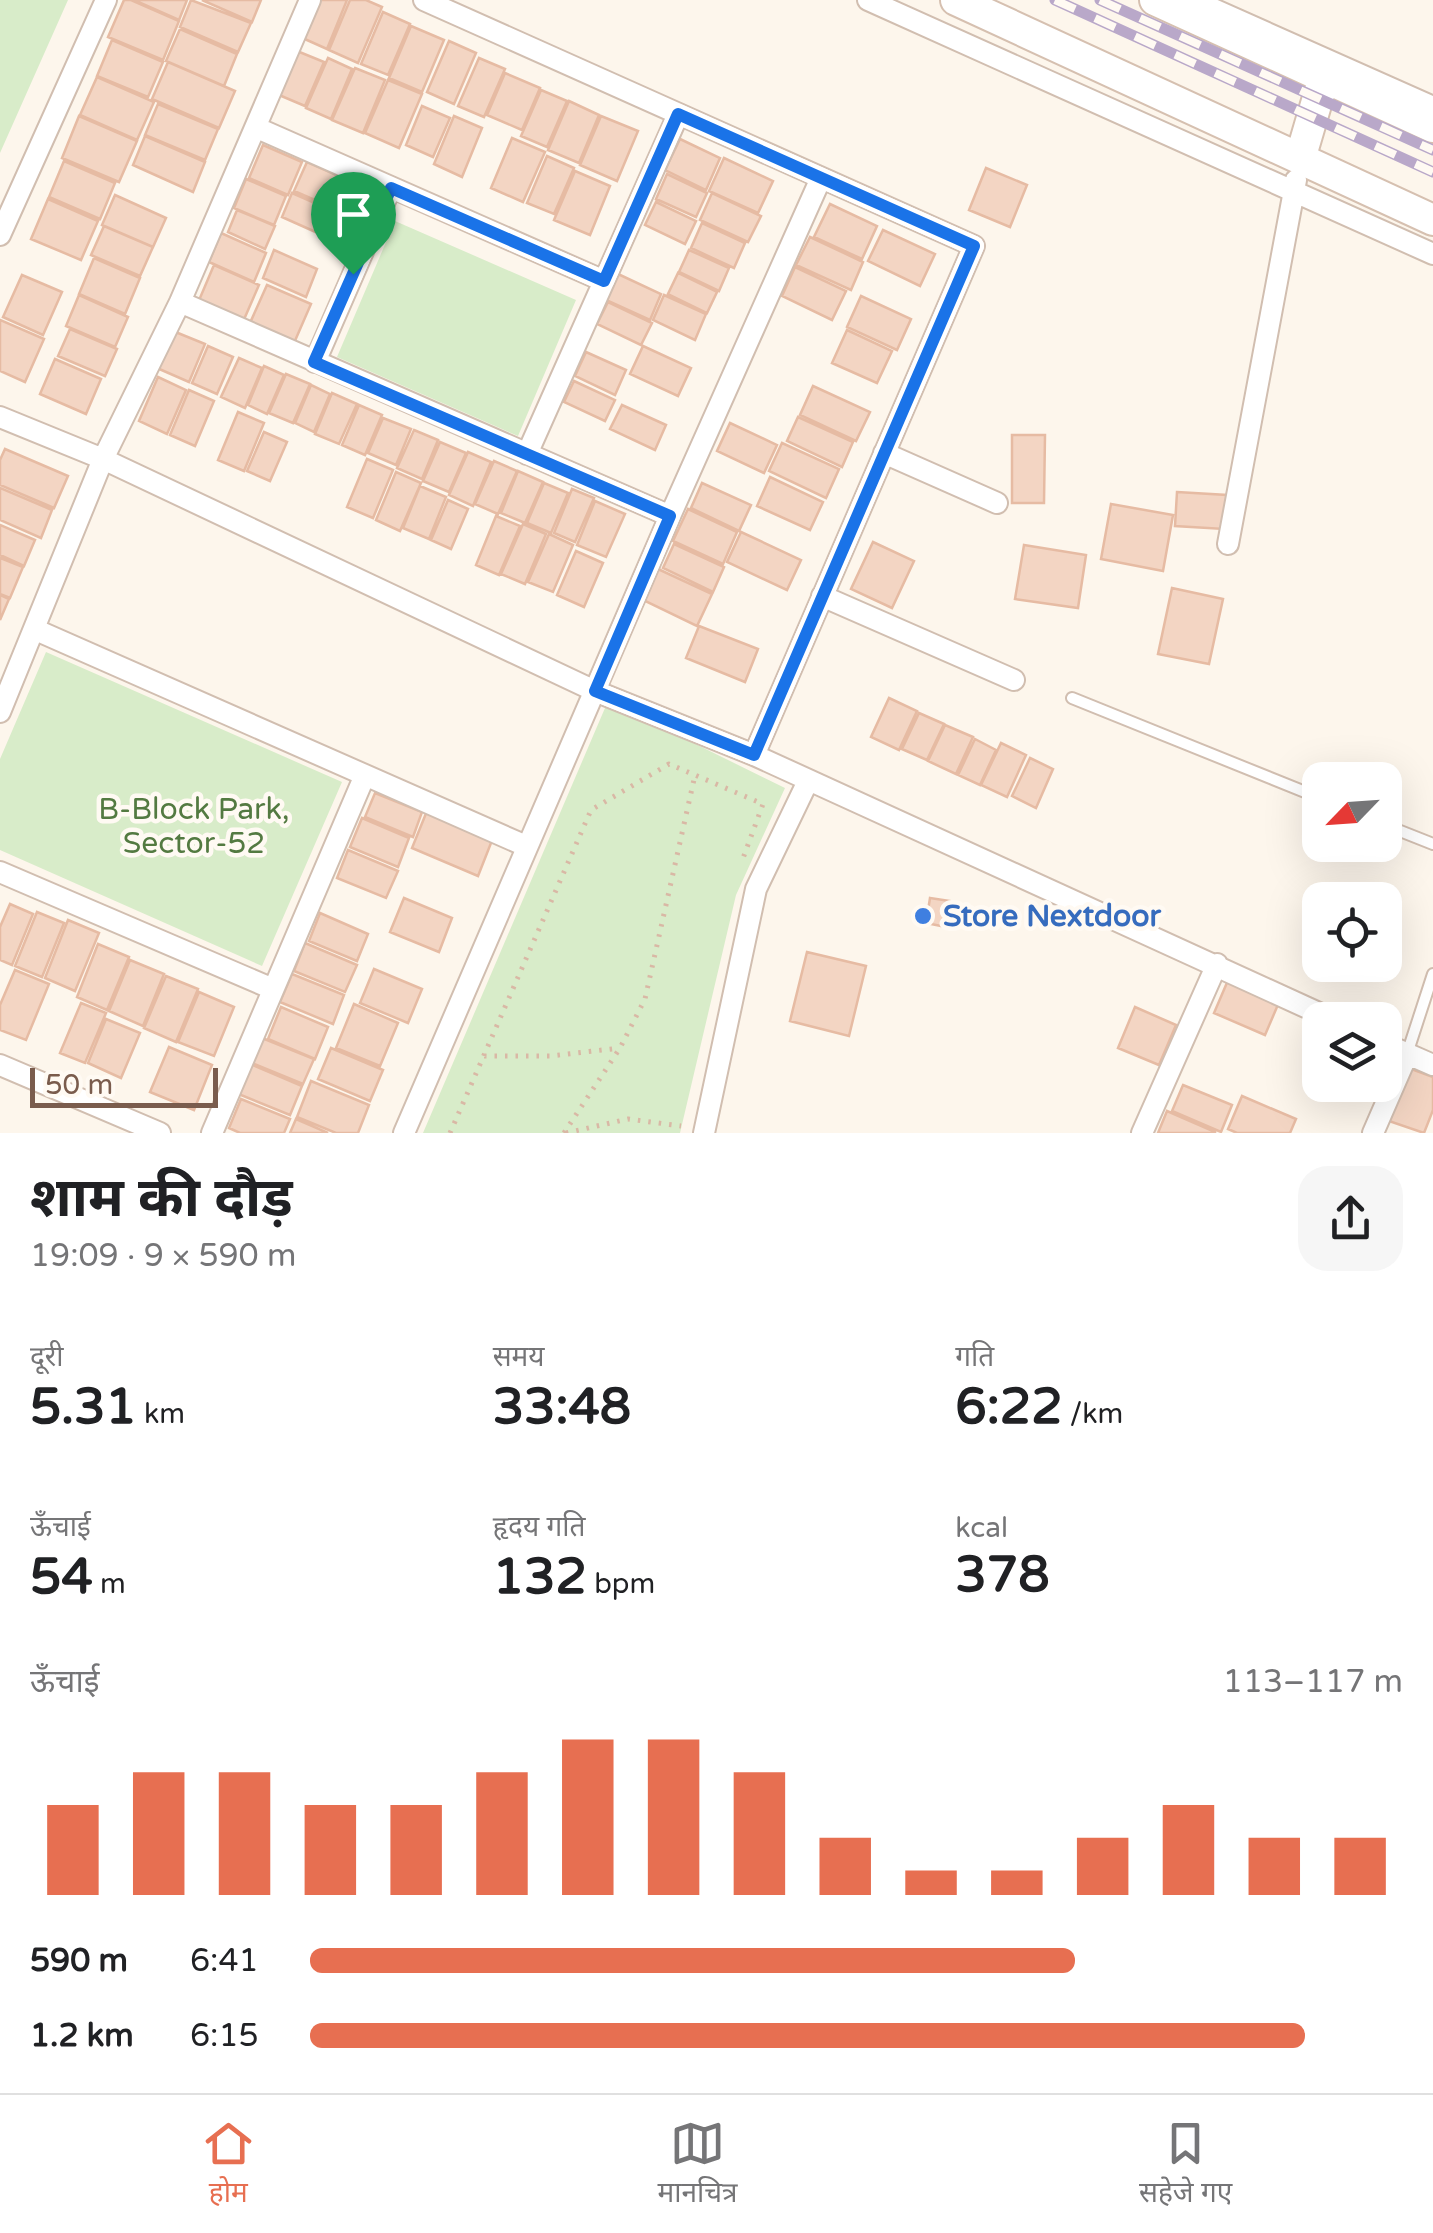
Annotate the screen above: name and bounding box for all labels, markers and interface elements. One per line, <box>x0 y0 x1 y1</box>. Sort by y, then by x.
pin <box>311 172 396 275</box>
icon: arrive <box>326 187 381 242</box>
north arrow <box>1302 762 1402 862</box>
map controls <box>1302 762 1402 1102</box>
park label: B-Block Park, Sector-52 <box>98 791 290 862</box>
button: locate <box>1302 882 1402 982</box>
place label: Store Nextdoor <box>943 898 1161 935</box>
marker: Store Nextdoor <box>912 905 934 927</box>
button: layers <box>1302 1002 1402 1102</box>
scale bar <box>30 1063 218 1108</box>
text: 50 m <box>45 1068 113 1102</box>
text: शाम की दौड़ <box>30 1166 293 1232</box>
button: share <box>1298 1166 1403 1271</box>
text: 19:09 · 9 × 590 m <box>30 1237 296 1275</box>
text: दूरी <box>30 1340 64 1374</box>
text: समय <box>493 1340 545 1374</box>
text: गति <box>955 1340 994 1374</box>
text: 5.31 <box>30 1377 137 1437</box>
text: 33:48 <box>493 1377 631 1437</box>
text: 6:22 <box>955 1377 1063 1437</box>
text: km <box>137 1397 185 1431</box>
text: /km <box>1063 1397 1123 1431</box>
text: ऊँचाई <box>30 1510 91 1544</box>
text: हृदय गति <box>493 1510 585 1544</box>
text: kcal <box>955 1511 1008 1545</box>
text: 378 <box>955 1545 1050 1605</box>
text: 54 <box>30 1547 93 1607</box>
text: 132 <box>493 1547 587 1607</box>
text: m <box>93 1567 126 1601</box>
text: bpm <box>587 1567 655 1601</box>
text: ऊँचाई <box>30 1663 99 1701</box>
text: 113–117 m <box>1223 1663 1403 1701</box>
text: 590 m <box>30 1942 128 1980</box>
text: 6:41 <box>190 1942 259 1980</box>
text: 1.2 km <box>30 2017 134 2055</box>
text: 6:15 <box>190 2017 259 2055</box>
tab: होम <box>201 2116 256 2213</box>
tab: मानचित्र <box>657 2116 737 2213</box>
tab: सहेजे गए <box>1139 2116 1232 2213</box>

